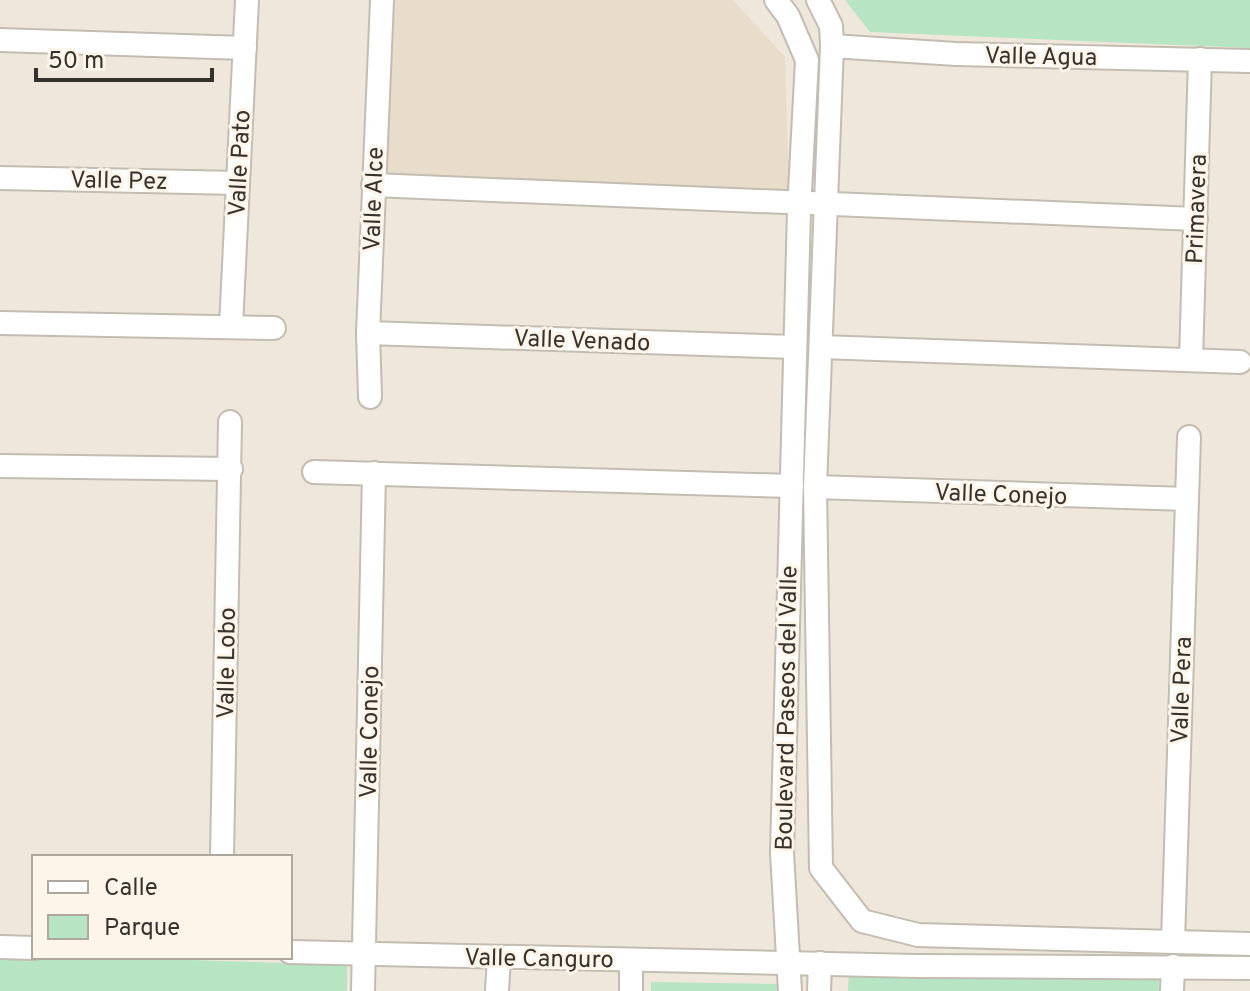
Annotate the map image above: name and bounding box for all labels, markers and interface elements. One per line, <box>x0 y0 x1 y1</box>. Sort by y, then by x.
scale bar <box>36 32 212 82</box>
street label: Valle Agua <box>984 42 1098 74</box>
text: 50 m <box>48 47 104 77</box>
street label: Valle Pato <box>223 109 259 217</box>
street label: Valle Alce <box>358 146 392 252</box>
street label: Primavera <box>1181 153 1215 265</box>
street label: Valle Pez <box>70 166 168 198</box>
street label: Valle Venado <box>513 325 651 359</box>
street label: Valle Conejo <box>934 479 1068 513</box>
street label: Boulevard Paseos del Valle <box>771 565 805 851</box>
street label: Valle Lobo <box>212 607 244 719</box>
street label: Valle Pera <box>1166 636 1200 744</box>
street label: Valle Conejo <box>355 665 387 799</box>
legend <box>32 855 292 959</box>
text: Calle <box>104 874 158 904</box>
text: Parque <box>104 914 180 944</box>
street label: Valle Canguro <box>464 944 614 976</box>

